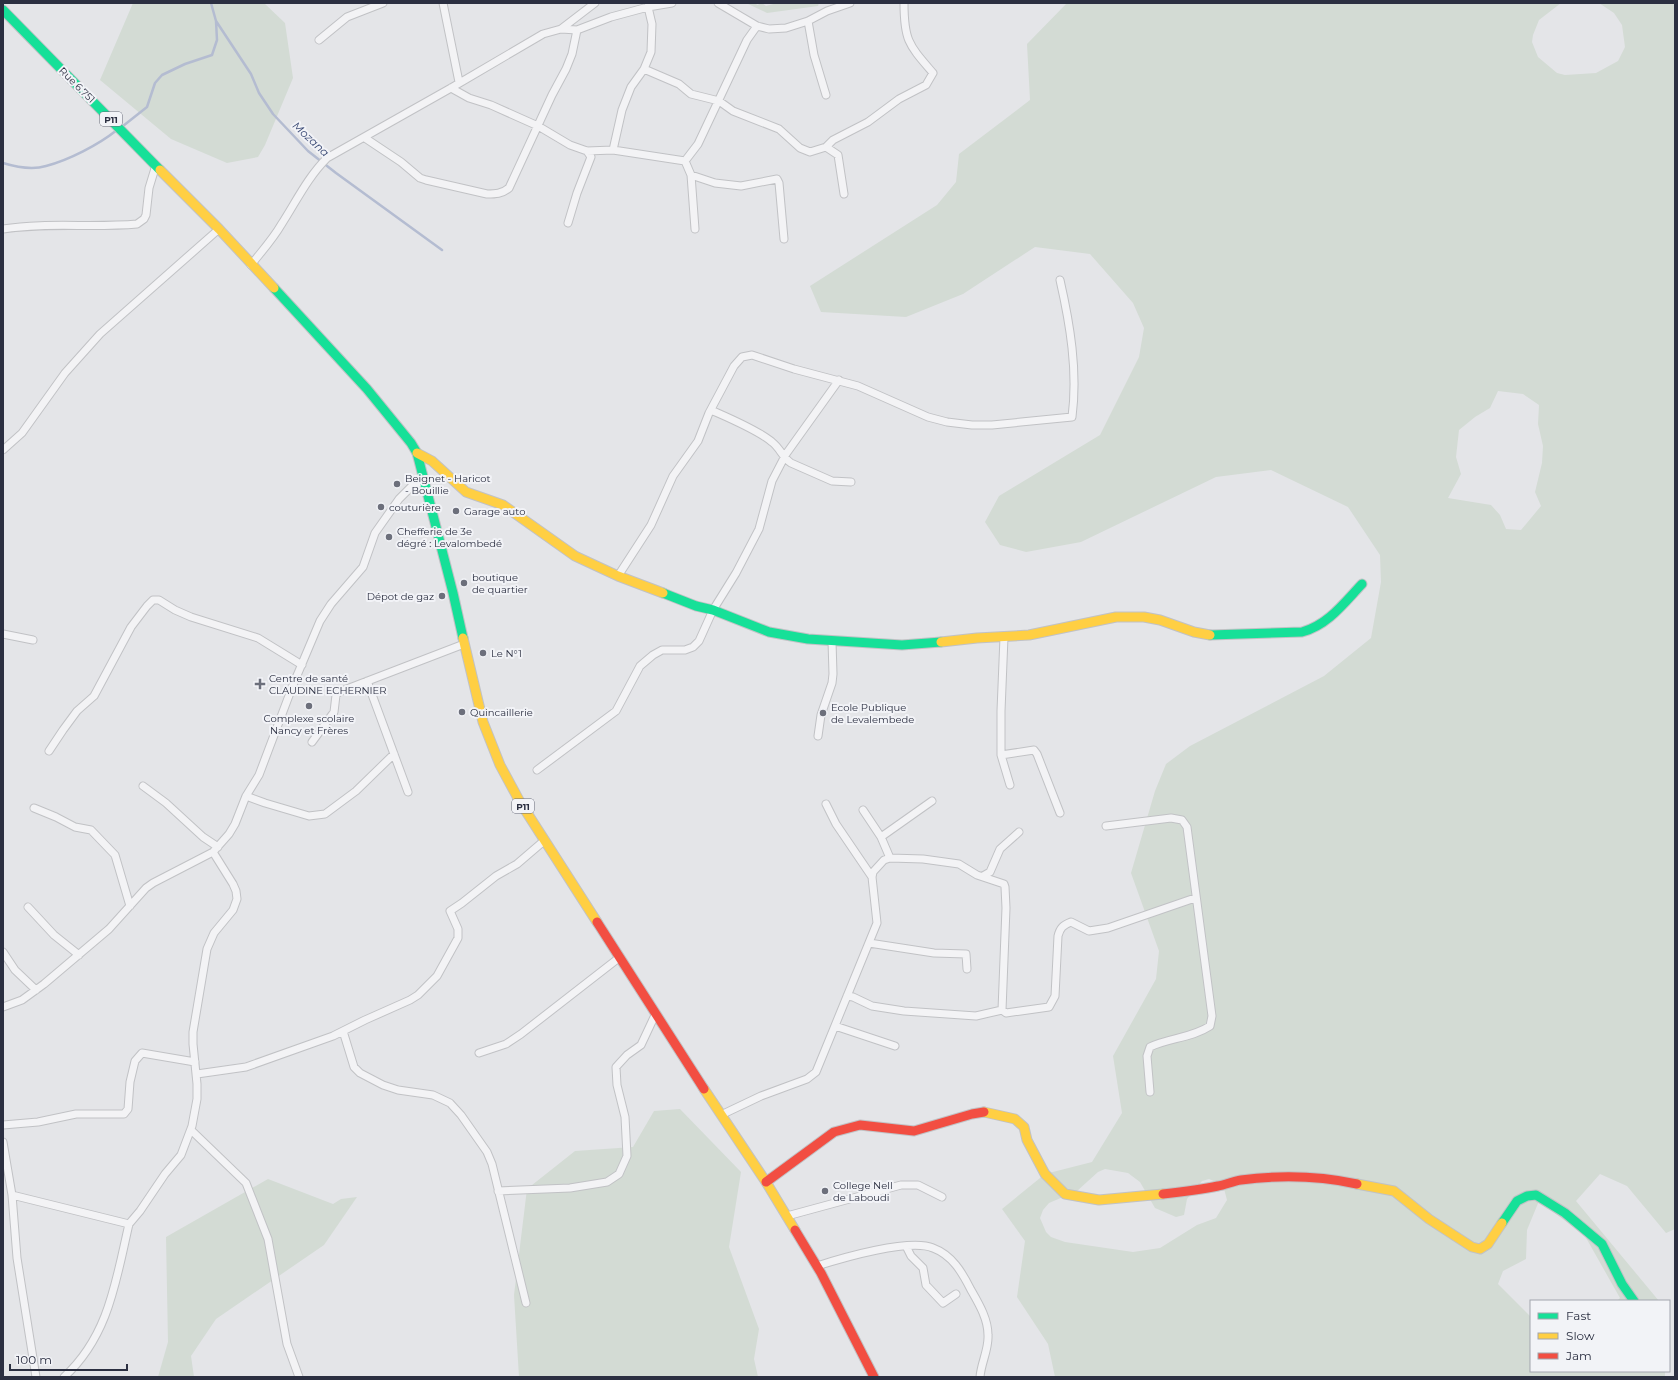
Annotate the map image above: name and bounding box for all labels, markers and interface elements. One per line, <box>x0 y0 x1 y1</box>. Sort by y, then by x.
street label: Rue 6.751 <box>56 64 98 106</box>
road number: P11 <box>100 112 122 126</box>
water label: Mozana <box>290 118 332 160</box>
place label: Beignet - Haricot - Bouillie <box>405 472 491 497</box>
marker: Beignet - Haricot - Bouillie <box>392 479 402 489</box>
place label: couturière <box>389 501 441 514</box>
marker: couturière <box>376 502 386 512</box>
place label: Garage auto <box>464 505 525 518</box>
marker: Garage auto <box>451 506 461 516</box>
place label: Chefferie de 3e dégré : Levalombedé <box>397 525 502 550</box>
marker: Chefferie de 3e dégré : Levalombedé <box>384 532 394 542</box>
place label: boutique de quartier <box>472 571 528 596</box>
marker: boutique de quartier <box>459 578 469 588</box>
place label: Dépot de gaz <box>367 590 434 603</box>
marker: Dépot de gaz <box>437 591 447 601</box>
place label: Le N°1 <box>491 647 522 660</box>
marker: Le N°1 <box>478 648 488 658</box>
place label: Centre de santé CLAUDINE ECHERNIER <box>269 672 387 697</box>
marker: Centre de santé CLAUDINE ECHERNIER <box>254 678 266 690</box>
marker: Complexe scolaire Nancy et Frères <box>304 701 314 711</box>
place label: Ecole Publique de Levalembede <box>831 701 914 726</box>
place label: Quincaillerie <box>470 706 533 719</box>
marker: Quincaillerie <box>457 707 467 717</box>
marker: Ecole Publique de Levalembede <box>818 708 828 718</box>
place label: Complexe scolaire Nancy et Frères <box>264 712 354 737</box>
road number: P11 <box>512 799 534 813</box>
place label: College Nell de Laboudi <box>833 1179 893 1204</box>
marker: College Nell de Laboudi <box>820 1186 830 1196</box>
legend <box>1530 1300 1670 1372</box>
text: Fast <box>1566 1308 1591 1323</box>
text: Slow <box>1566 1328 1595 1343</box>
scale bar <box>10 1346 127 1372</box>
text: Jam <box>1565 1348 1592 1363</box>
text: 100 m <box>16 1352 52 1367</box>

